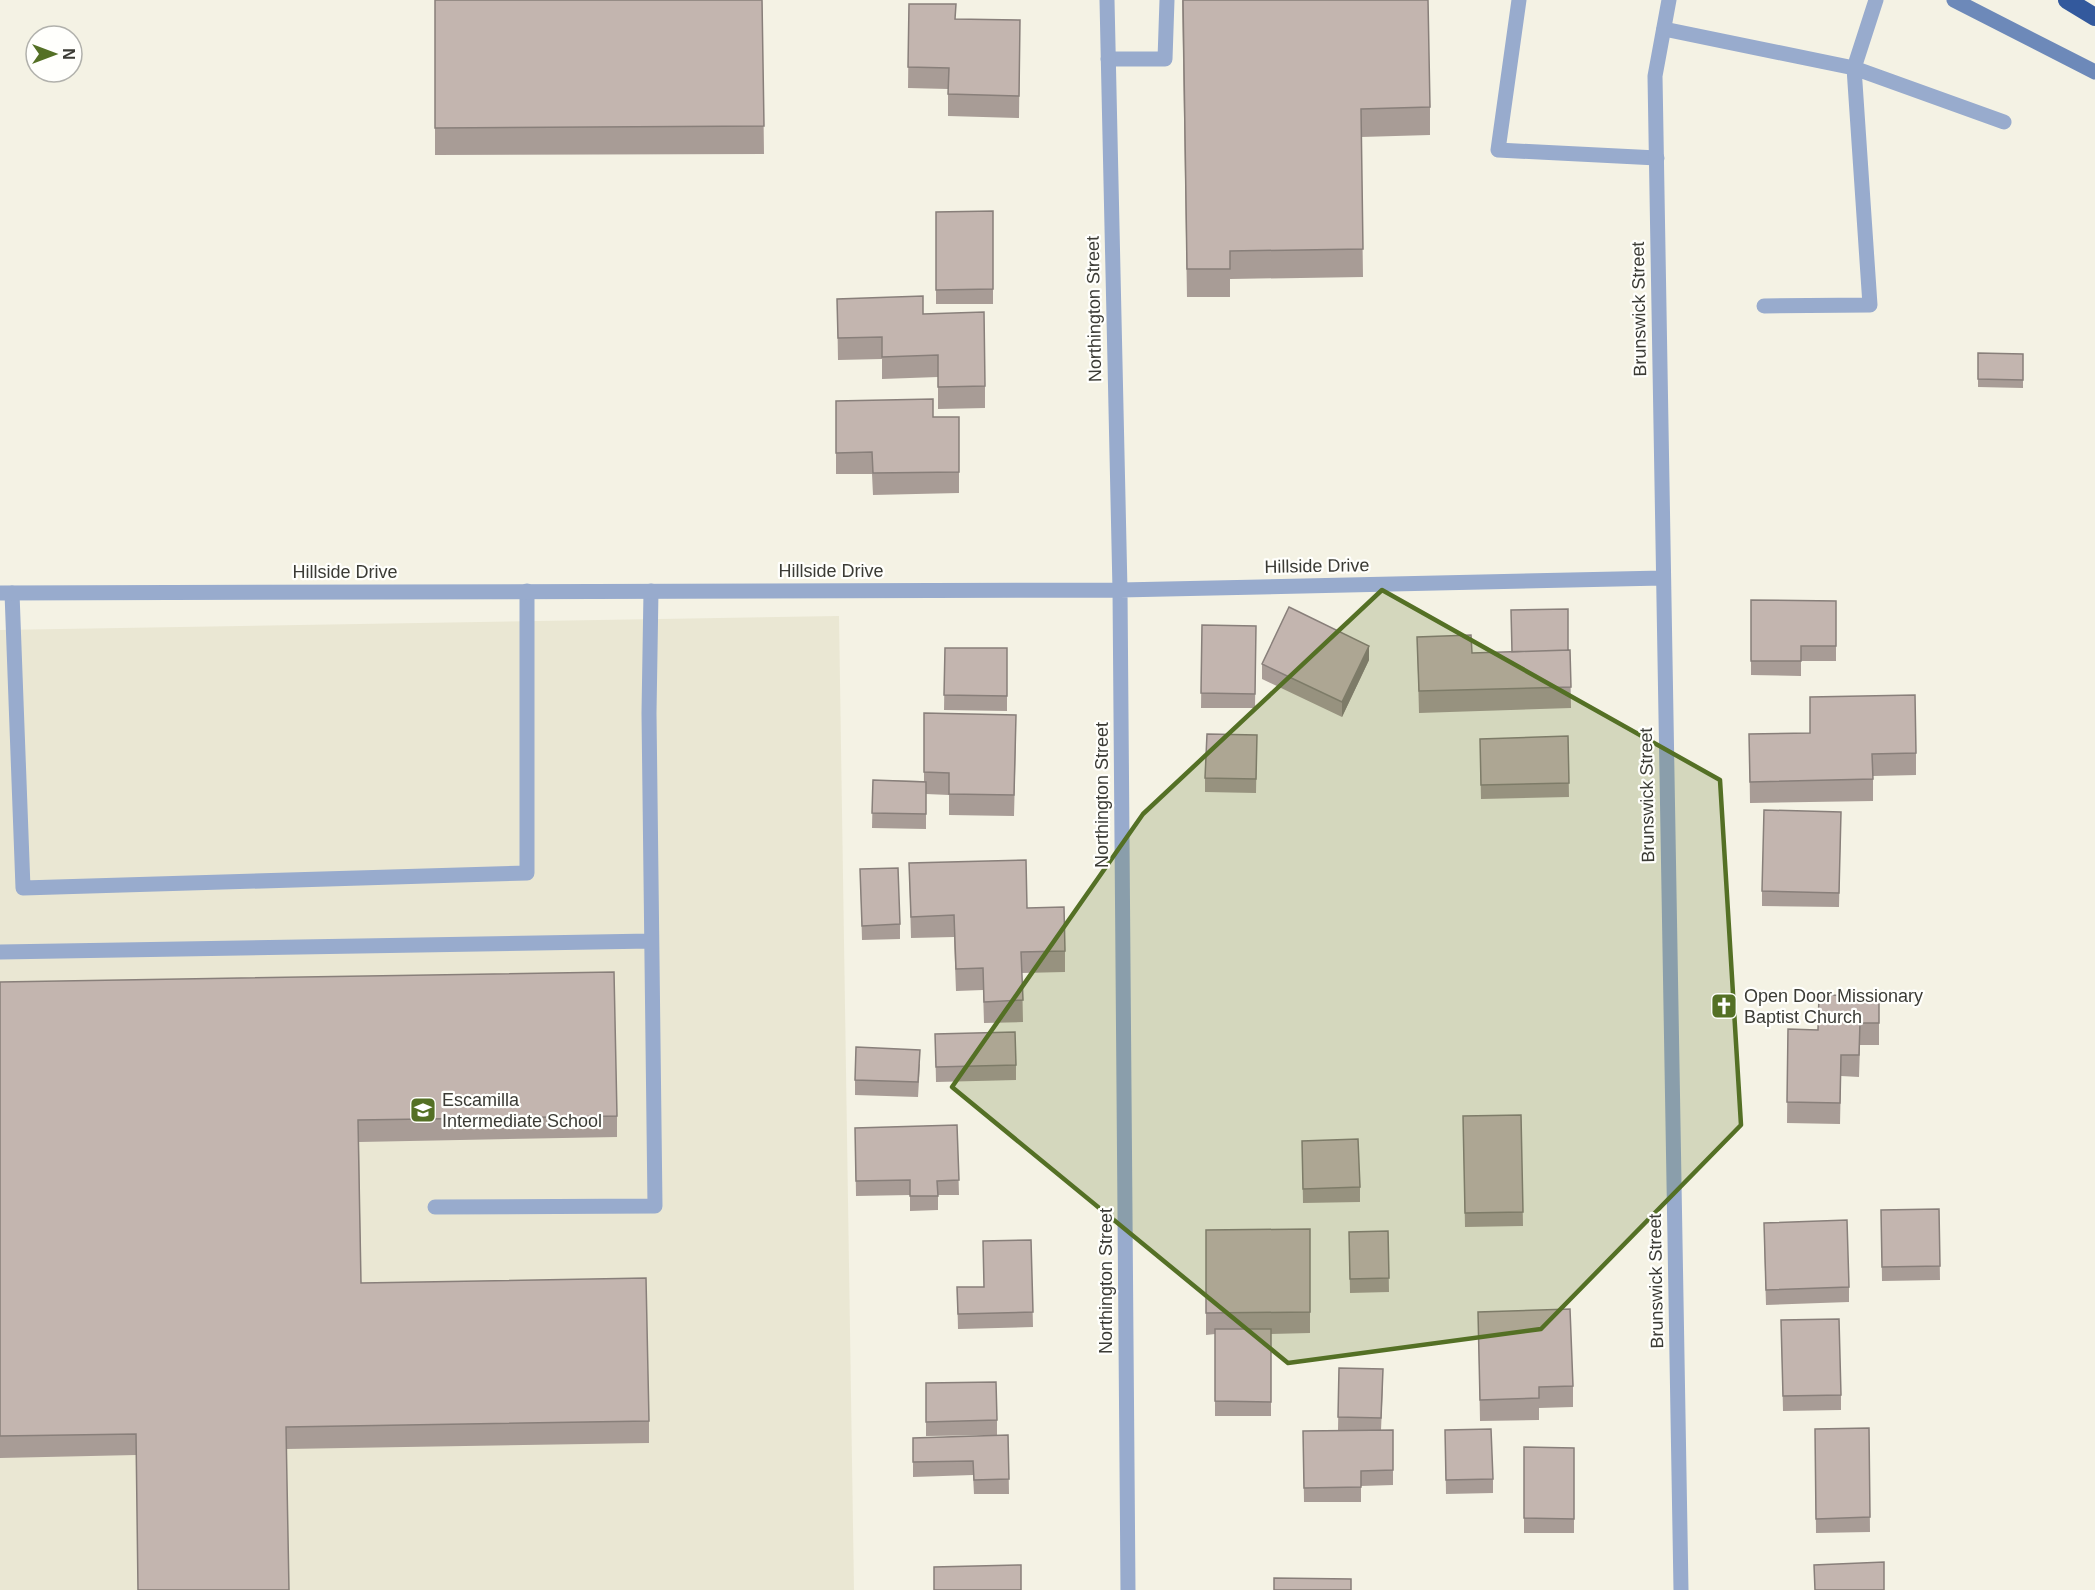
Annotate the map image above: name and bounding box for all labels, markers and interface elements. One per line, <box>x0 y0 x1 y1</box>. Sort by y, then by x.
north arrow <box>24 24 84 84</box>
text: N <box>60 48 77 60</box>
street label: Northington Street <box>1083 236 1105 382</box>
street label: Brunswick Street <box>1628 241 1650 377</box>
street label: Hillside Drive <box>1264 555 1370 577</box>
street label: Hillside Drive <box>778 561 884 581</box>
street label: Hillside Drive <box>292 562 398 582</box>
street label: Northington Street <box>1092 722 1112 868</box>
street label: Brunswick Street <box>1636 727 1658 863</box>
place label: Open Door Missionary Baptist Church <box>1744 986 1923 1027</box>
church icon: Open Door Missionary Baptist Church <box>1709 991 1739 1021</box>
place label: Escamilla Intermediate School <box>442 1090 602 1131</box>
school or university icon: Escamilla Intermediate School <box>408 1095 438 1125</box>
street label: Northington Street <box>1096 1208 1116 1354</box>
street label: Brunswick Street <box>1645 1213 1667 1349</box>

